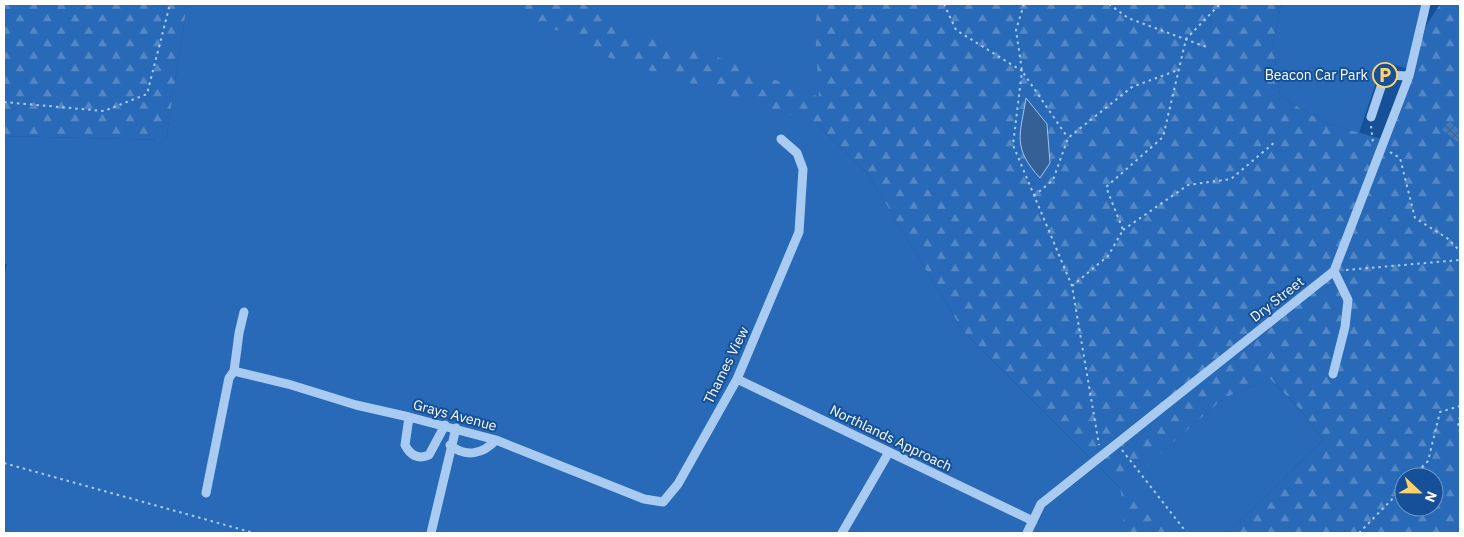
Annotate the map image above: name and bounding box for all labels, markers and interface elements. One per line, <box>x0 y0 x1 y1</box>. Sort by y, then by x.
parking icon: Beacon Car Park <box>1372 62 1398 88</box>
place label: Beacon Car Park <box>1265 66 1369 84</box>
street label: Dry Street <box>1246 272 1308 326</box>
street label: Thames View <box>700 323 753 407</box>
street label: Grays Avenue <box>411 395 499 435</box>
street label: Northlands Approach <box>827 401 955 475</box>
north arrow <box>1394 467 1444 517</box>
text: N <box>1421 489 1441 505</box>

